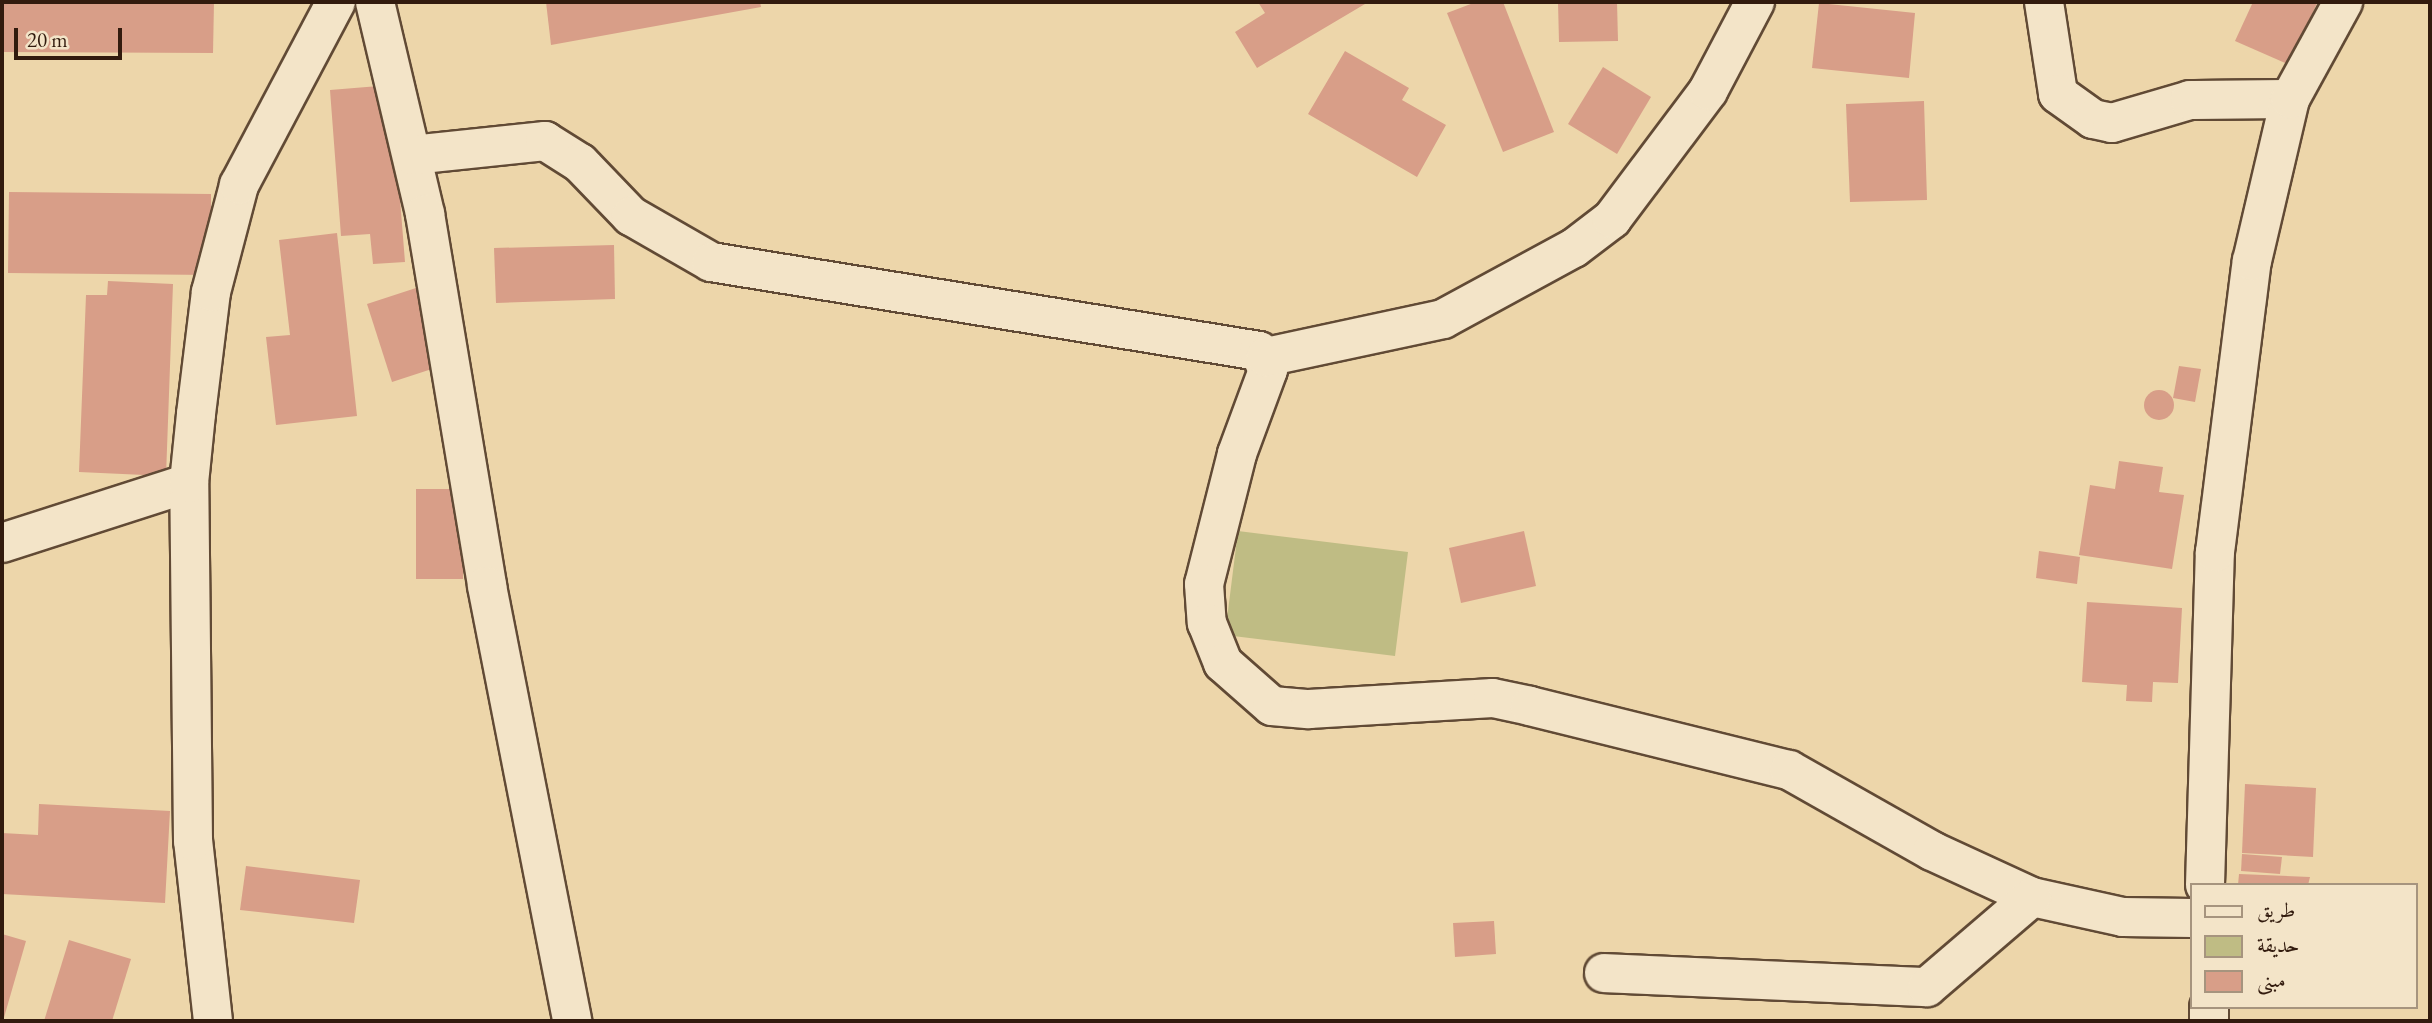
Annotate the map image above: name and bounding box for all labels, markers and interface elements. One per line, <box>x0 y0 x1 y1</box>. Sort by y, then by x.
scale bar <box>18 14 126 58</box>
text: 20 m <box>27 26 68 53</box>
legend <box>2190 883 2418 1009</box>
text: طريق <box>2257 896 2295 923</box>
text: حديقة <box>2257 931 2300 958</box>
text: مبنى <box>2257 966 2286 993</box>

